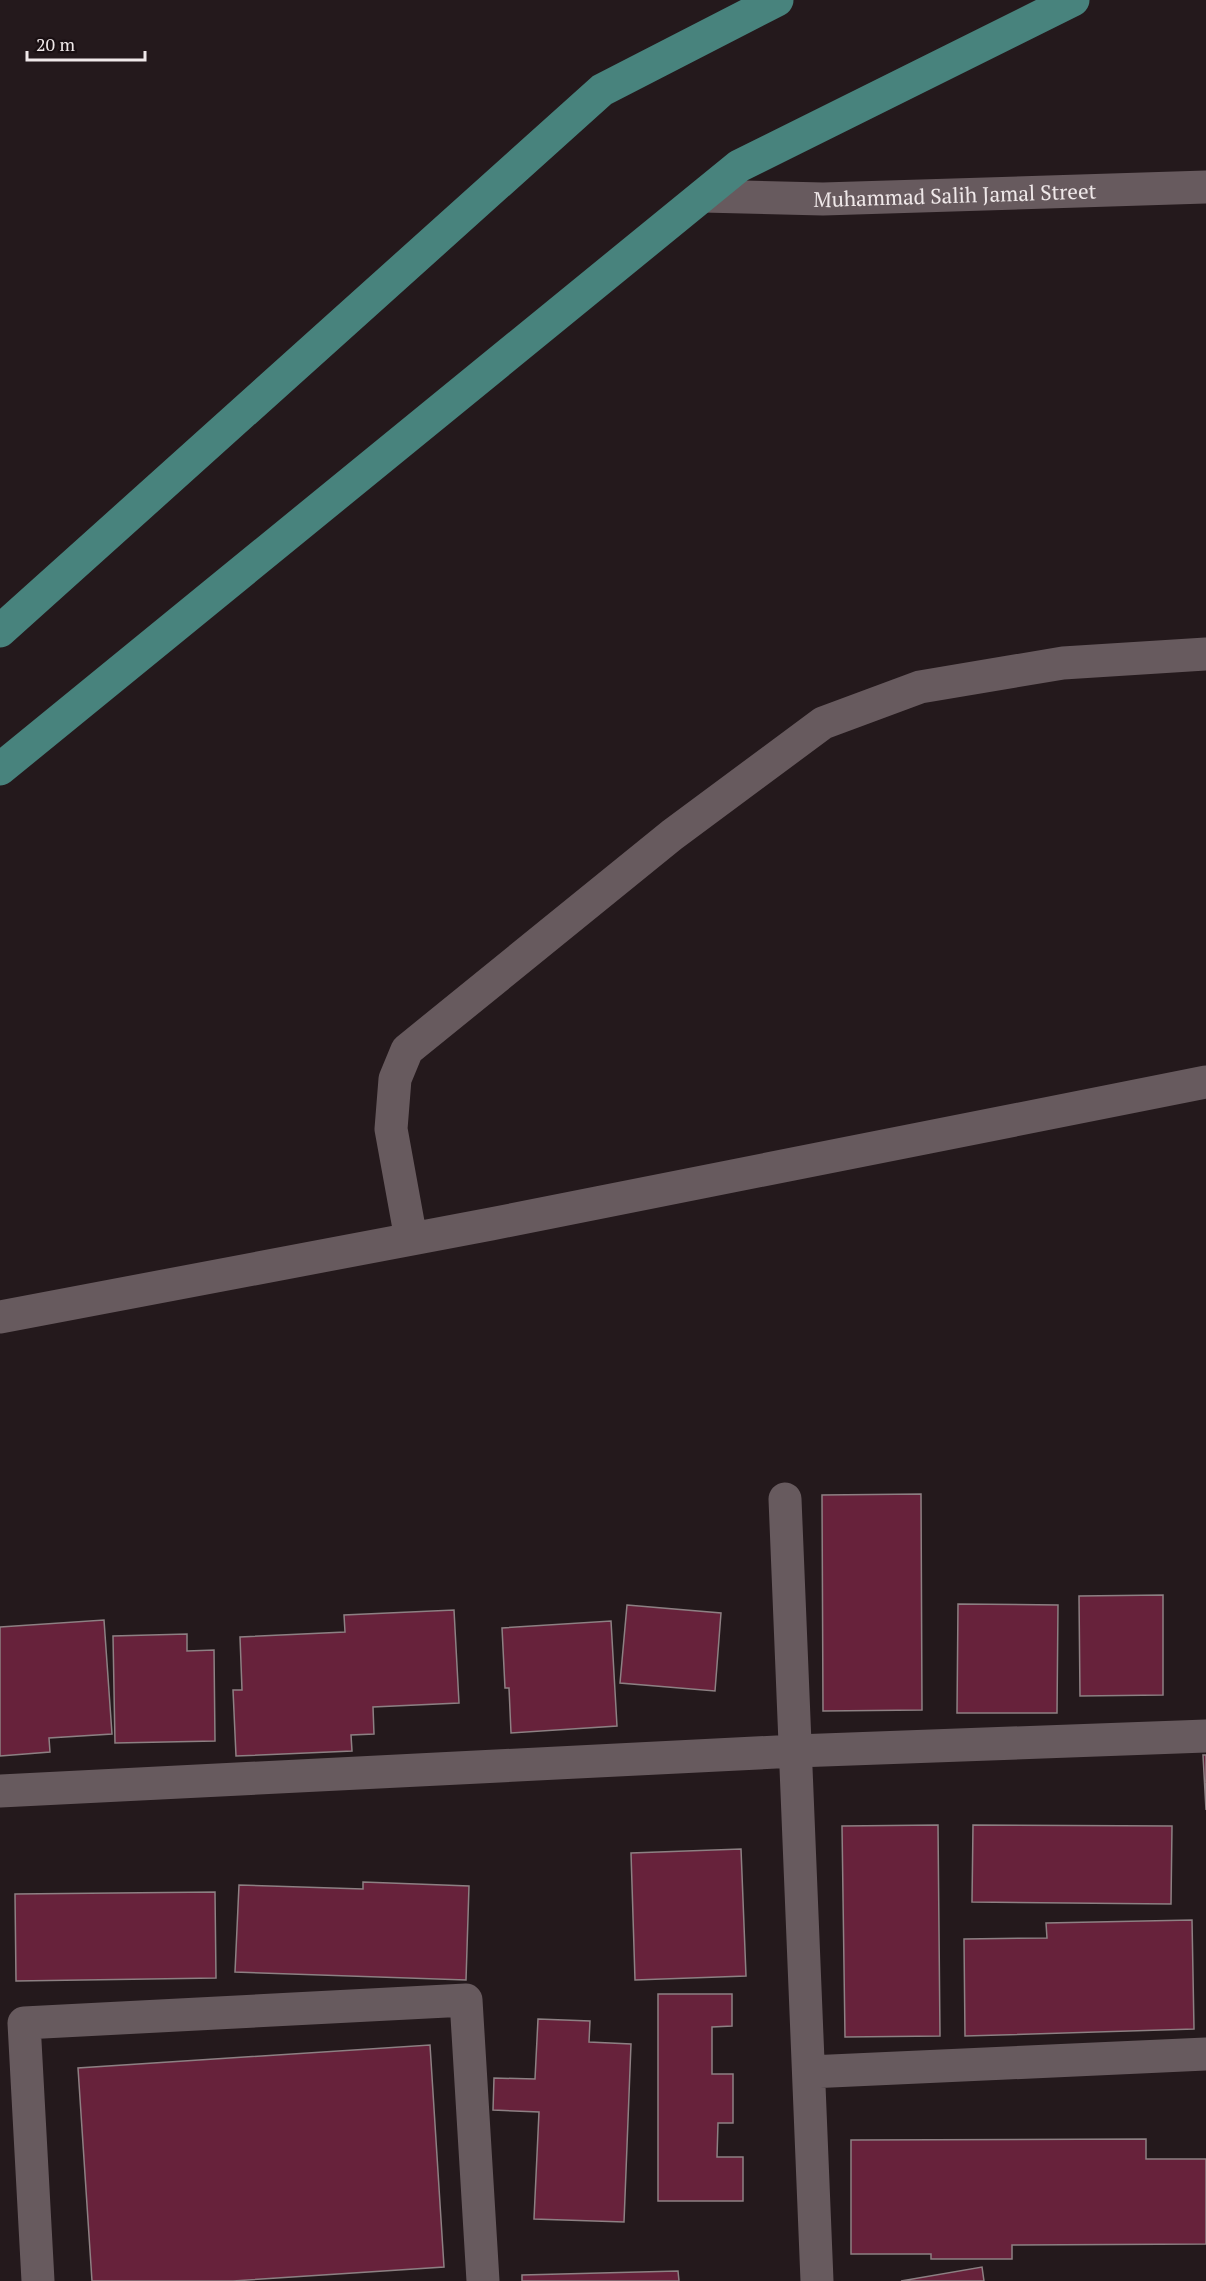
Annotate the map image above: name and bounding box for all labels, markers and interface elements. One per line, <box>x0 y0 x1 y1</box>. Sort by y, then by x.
scale bar <box>27 24 146 62</box>
text: 20 m <box>36 32 76 56</box>
street label: Muhammad Salih Jamal Street <box>813 176 1097 213</box>

